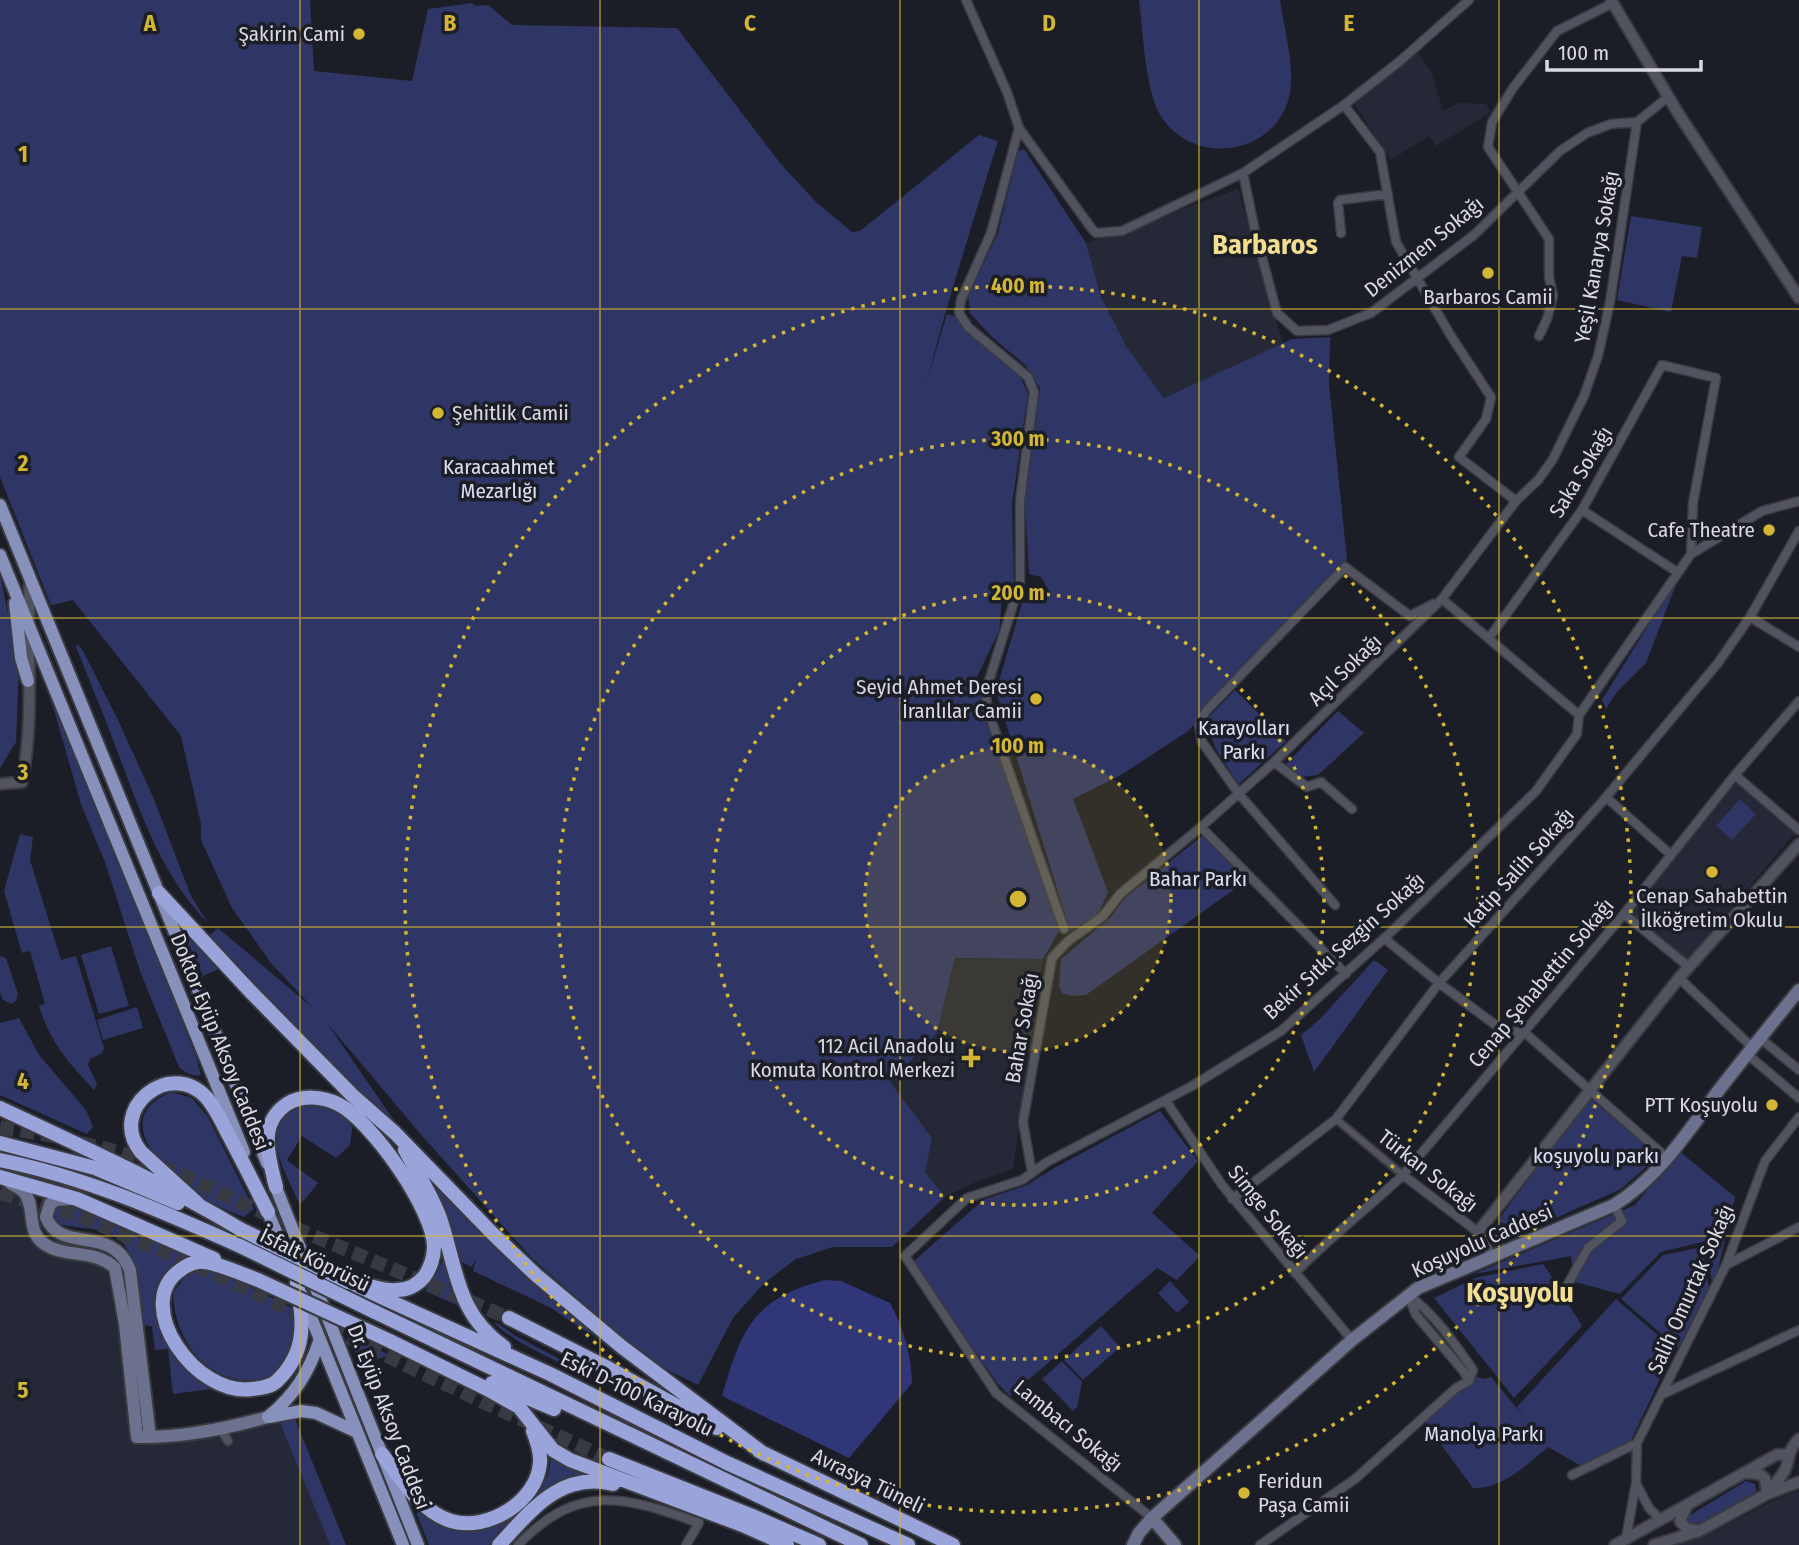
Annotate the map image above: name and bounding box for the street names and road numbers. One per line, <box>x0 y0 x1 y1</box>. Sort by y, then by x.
street label: Yeşil Kanarya Sokağı <box>1569 169 1625 345</box>
street label: Denizmen Sokağı <box>1359 191 1489 303</box>
street label: Saka Sokağı <box>1544 422 1618 522</box>
street label: Açıl Sokağı <box>1303 629 1387 711</box>
street label: Katip Salih Sokağı <box>1458 802 1580 934</box>
street label: Bekir Sıtkı Sezgin Sokağı <box>1258 867 1430 1025</box>
street label: Cenap Şehabettin Sokağı <box>1463 893 1619 1073</box>
street label: Doktor Eyüp Aksoy Caddesi <box>165 930 275 1154</box>
street label: Bahar Sokağı <box>1000 971 1044 1085</box>
street label: Türkan Sokağı <box>1373 1124 1483 1218</box>
street label: Simge Sokağı <box>1222 1160 1314 1264</box>
street label: Koşuyolu Caddesi <box>1408 1198 1556 1284</box>
street label: Salih Omurtak Sokağı <box>1642 1200 1740 1378</box>
street label: İsfalt Köprüsü <box>256 1222 374 1298</box>
street label: Dr. Eyüp Aksoy Caddesi <box>342 1321 436 1513</box>
street label: Eski D-100 Karayolu <box>556 1346 718 1442</box>
street label: Lambacı Sokağı <box>1008 1374 1128 1478</box>
street label: Avrasya Tüneli <box>807 1443 929 1519</box>

